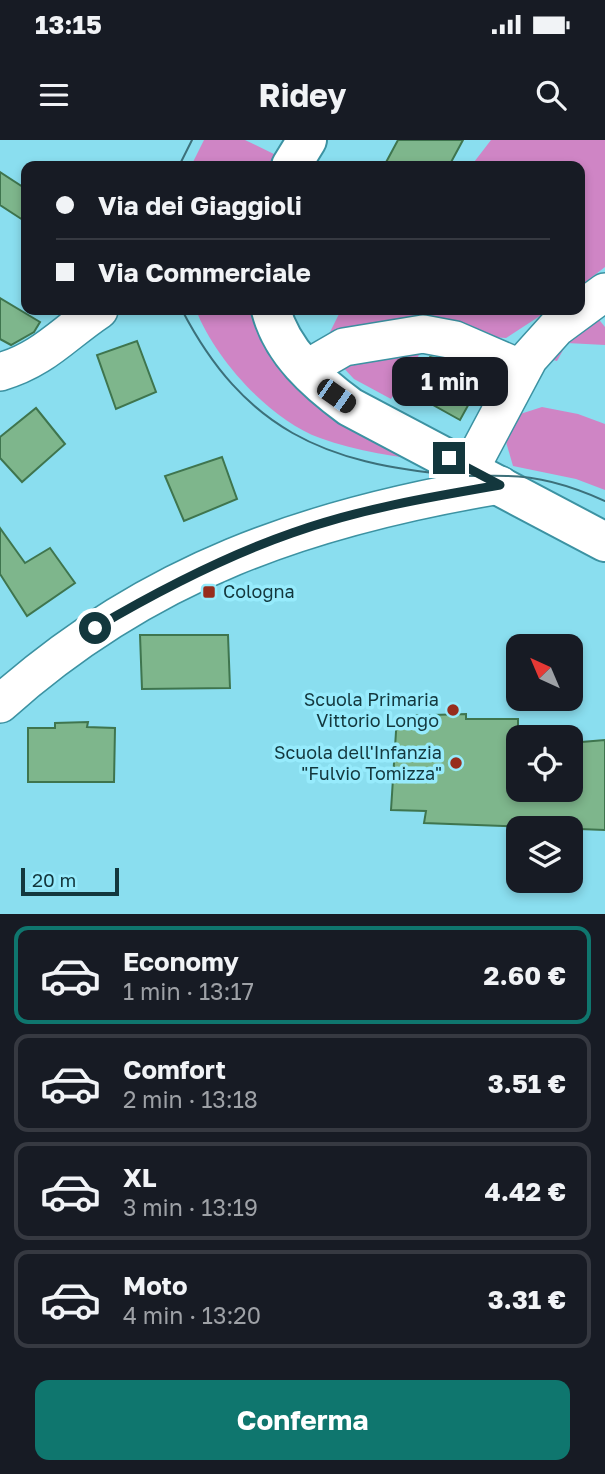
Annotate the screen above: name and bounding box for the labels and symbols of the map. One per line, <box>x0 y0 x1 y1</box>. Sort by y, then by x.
callout: 1 min <box>391 356 507 406</box>
car <box>313 375 360 417</box>
route end <box>433 442 465 474</box>
place label: Cologna <box>223 580 295 602</box>
marker: Cologna <box>201 584 217 600</box>
route start <box>79 612 111 644</box>
north arrow <box>506 634 583 710</box>
place label: Scuola Primaria Vittorio Longo <box>304 688 439 731</box>
marker: Scuola Primaria Vittorio Longo <box>445 702 461 718</box>
place label: Scuola dell'Infanzia "Fulvio Tomizza" <box>274 741 442 784</box>
marker: Scuola dell'Infanzia "Fulvio Tomizza" <box>448 755 464 771</box>
scale bar <box>21 865 119 897</box>

